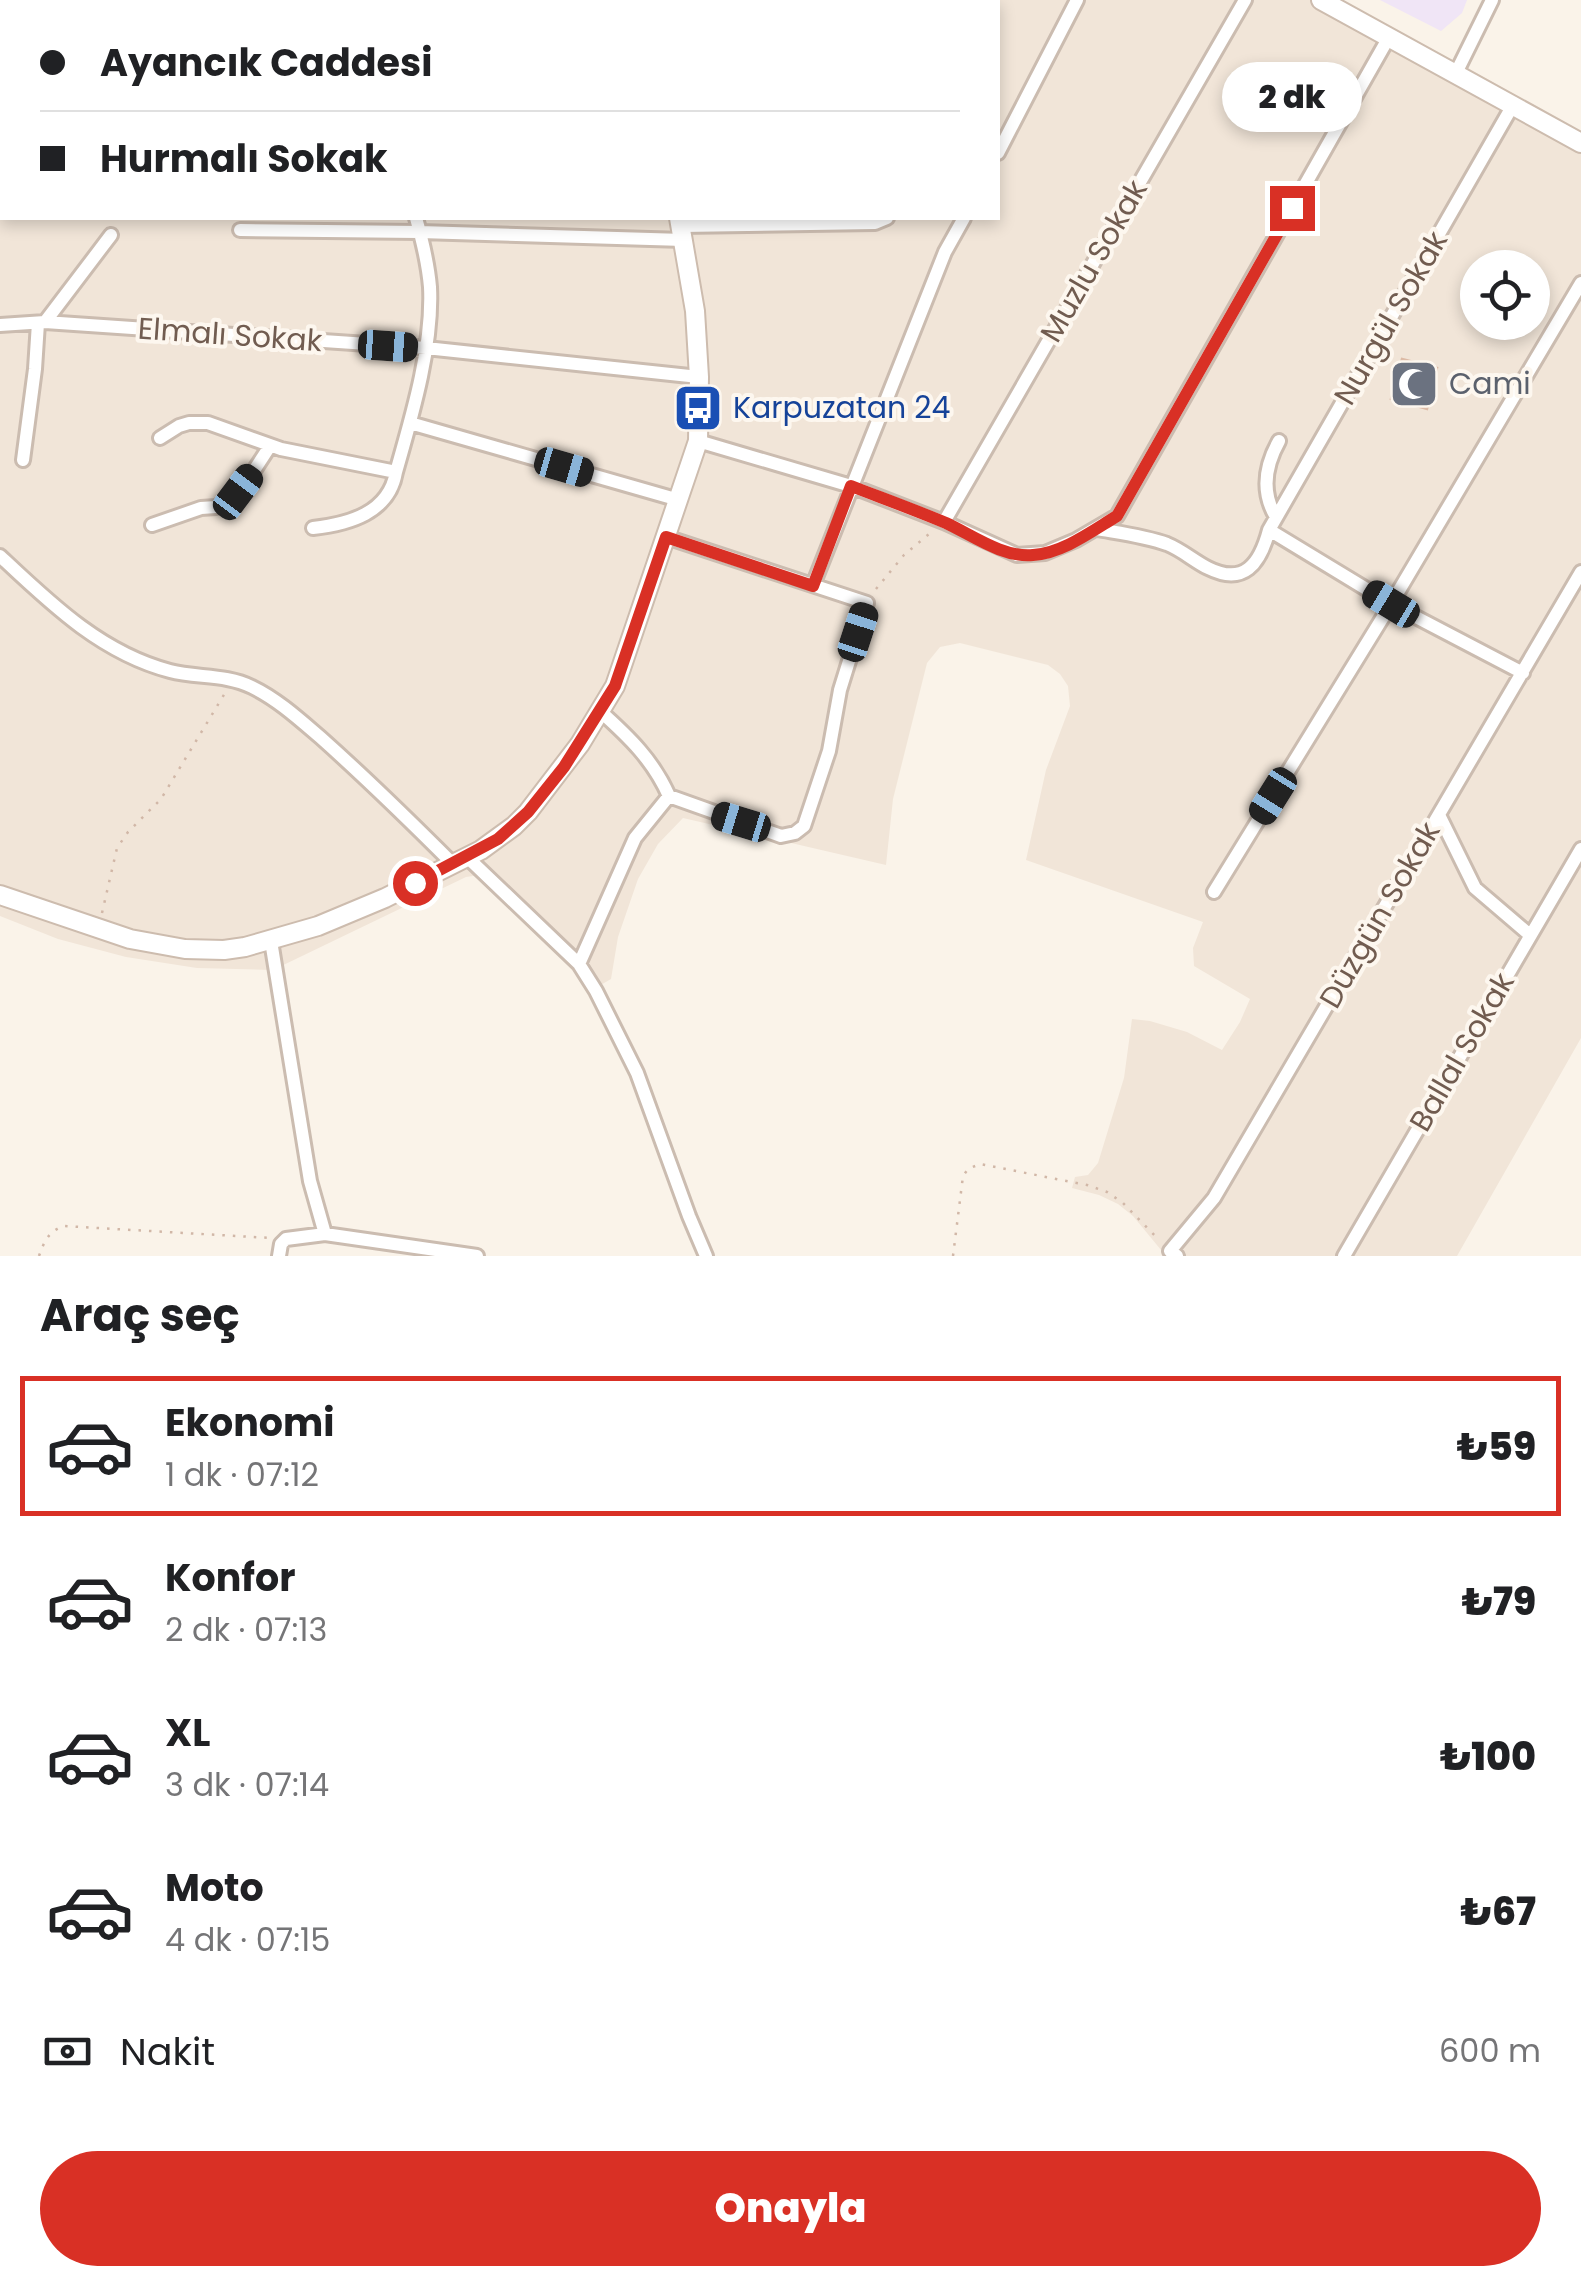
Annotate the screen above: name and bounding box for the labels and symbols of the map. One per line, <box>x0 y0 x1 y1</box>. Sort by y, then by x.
callout: 2 dk <box>1222 63 1362 133</box>
street label: Muzlu Sokak <box>1030 171 1158 350</box>
route end <box>1270 186 1315 231</box>
street label: Nurgül Sokak <box>1323 222 1458 413</box>
street label: Elmalı Sokak <box>136 307 324 362</box>
car <box>357 329 419 363</box>
mosque icon: Cami <box>1388 358 1440 410</box>
place label: Cami <box>1449 362 1531 405</box>
bus stop icon: Karpuzatan 24 <box>672 382 724 434</box>
place label: Karpuzatan 24 <box>733 386 950 429</box>
car <box>531 444 597 490</box>
car <box>208 459 268 525</box>
car <box>1358 576 1424 632</box>
car <box>834 599 882 665</box>
car <box>1244 763 1302 829</box>
car <box>708 799 774 845</box>
street label: Düzgün Sokak <box>1309 813 1451 1016</box>
route start <box>393 861 438 906</box>
street label: Ballal Sokak <box>1399 964 1525 1139</box>

